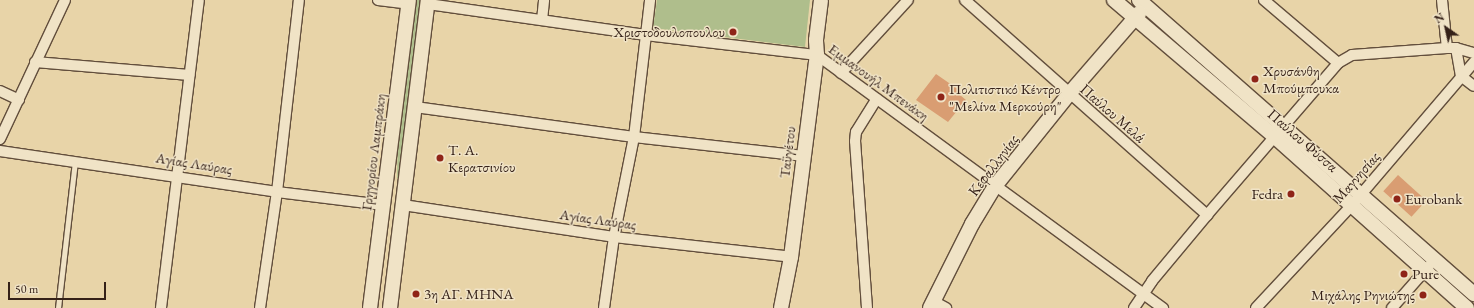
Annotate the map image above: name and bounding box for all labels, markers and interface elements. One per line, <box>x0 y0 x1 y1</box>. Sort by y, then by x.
north arrow <box>1426 8 1466 48</box>
text: N <box>1432 10 1447 26</box>
place label: Χριστοδουλοπουλου <box>613 23 725 41</box>
marker: Χριστοδουλοπουλου <box>728 27 738 37</box>
street label: Εμμανουήλ Μπενάκη <box>825 39 933 125</box>
place label: Χρυσάνθη Μπούμπουκα <box>1263 61 1339 96</box>
marker: Χρυσάνθη Μπούμπουκα <box>1250 74 1260 84</box>
place label: Πολιτιστικό Κέντρο "Μελίνα Μερκούρη" <box>949 79 1062 114</box>
street label: Παύλου Μελά <box>1077 80 1149 146</box>
marker: Πολιτιστικό Κέντρο "Μελίνα Μερκούρη" <box>936 92 946 102</box>
street label: Γρηγορίου Λαμπράκη <box>357 93 389 211</box>
street label: Παύλου Φύσσα <box>1264 105 1342 175</box>
street label: Ταϋγέτου <box>775 125 799 179</box>
street label: Κεφαλληνίας <box>964 131 1022 199</box>
place label: Τ. Α. Κερατσινίου <box>448 140 515 175</box>
street label: Αγίας Λαύρας <box>154 148 234 178</box>
street label: Μαγνησίας <box>1329 148 1383 206</box>
marker: Τ. Α. Κερατσινίου <box>435 153 445 163</box>
place label: Fedra <box>1251 185 1283 203</box>
marker: Fedra <box>1286 189 1296 199</box>
place label: Eurobank <box>1405 190 1462 208</box>
marker: Eurobank <box>1392 194 1402 204</box>
street label: Αγίας Λαύρας <box>558 205 638 233</box>
place label: Pure <box>1412 265 1439 283</box>
marker: Pure <box>1399 269 1409 279</box>
scale bar <box>10 274 108 300</box>
text: 50 m <box>15 281 38 297</box>
place label: 3η ΑΓ. ΜΗΝΑ <box>424 285 514 303</box>
place label: Μιχάλης Ρηνιώτης <box>1311 286 1415 304</box>
marker: 3η ΑΓ. ΜΗΝΑ <box>411 289 421 299</box>
marker: Μιχάλης Ρηνιώτης <box>1418 290 1428 300</box>

